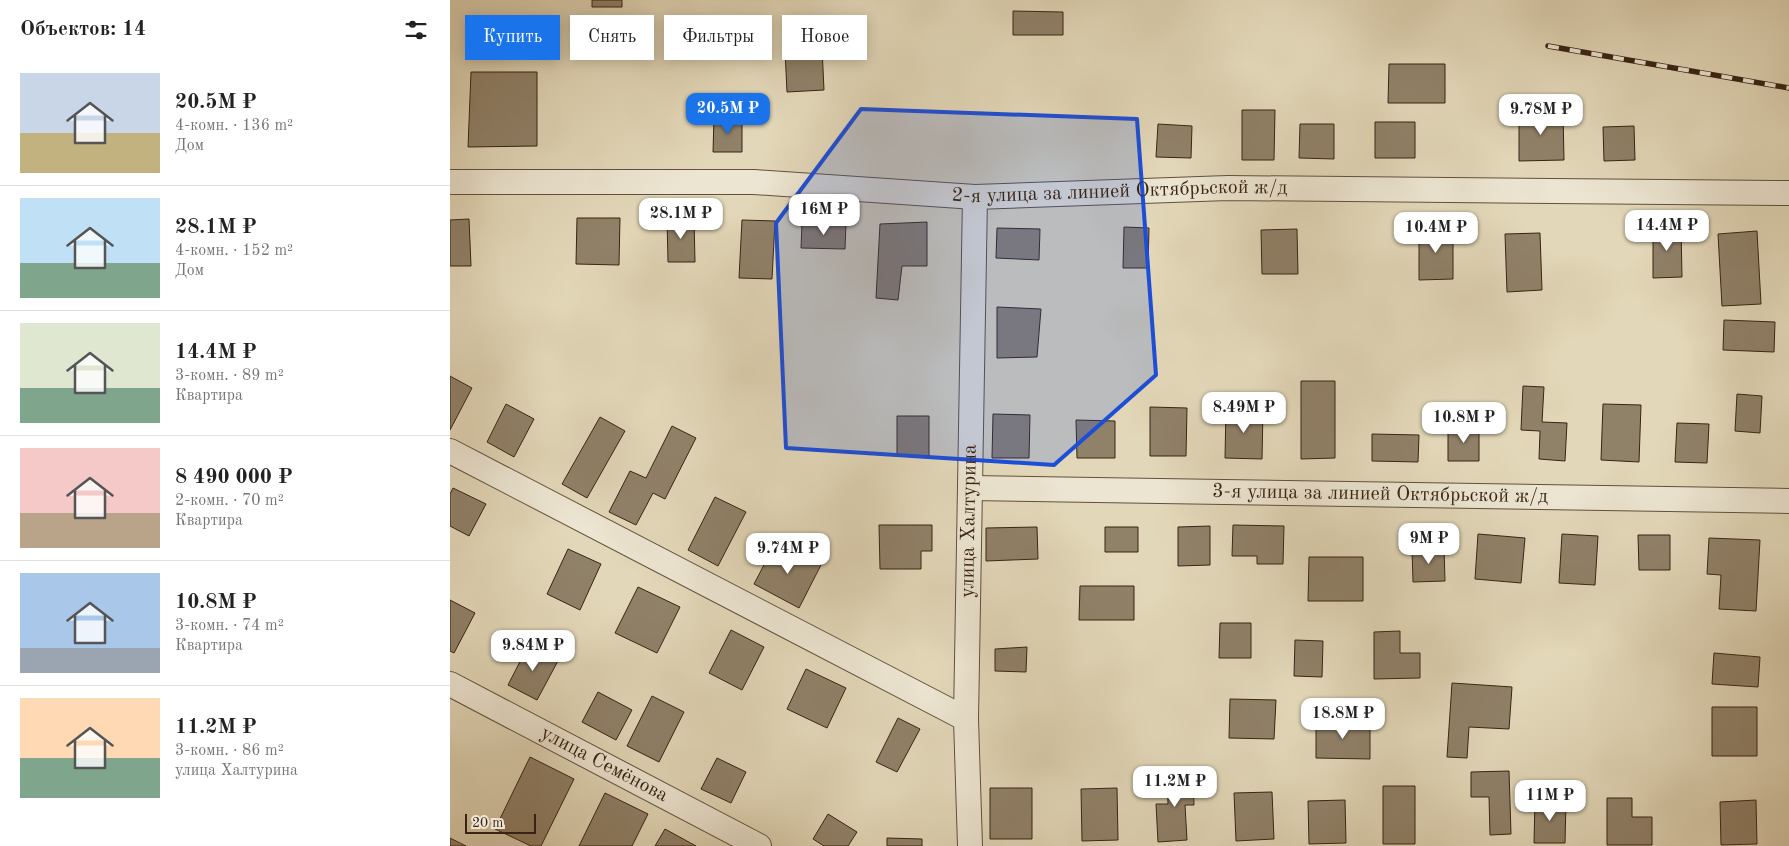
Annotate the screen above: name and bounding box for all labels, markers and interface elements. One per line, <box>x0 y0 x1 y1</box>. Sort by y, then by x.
chip: Купить <box>465 15 560 60</box>
chip: Снять <box>570 15 654 60</box>
chip: Фильтры <box>664 15 772 60</box>
chip: Новое <box>782 15 867 60</box>
icon: filters <box>402 16 430 44</box>
text: Объектов: 14 <box>20 19 146 40</box>
text: 20.5M ₽ <box>175 92 257 113</box>
pin: 20.5M ₽ <box>682 92 774 135</box>
icon: home <box>60 93 120 153</box>
pin: 9.78M ₽ <box>1495 94 1587 136</box>
text: 20.5M ₽ <box>697 101 759 117</box>
text: 9.78M ₽ <box>1510 102 1572 118</box>
text: 4-комн. · 136 m² <box>175 118 293 134</box>
text: Дом <box>175 138 204 154</box>
street label: 2-я улица за линией Октябрьской ж/д <box>951 178 1288 207</box>
pin: 16M ₽ <box>789 194 859 236</box>
pin: 28.1M ₽ <box>635 198 727 240</box>
text: 16M ₽ <box>800 202 848 218</box>
text: 28.1M ₽ <box>650 206 712 222</box>
pin: 14.4M ₽ <box>1621 210 1713 252</box>
pin: 10.4M ₽ <box>1390 212 1482 254</box>
text: 28.1M ₽ <box>175 217 257 238</box>
icon: home <box>60 218 120 278</box>
text: 14.4M ₽ <box>1636 218 1698 234</box>
text: 10.4M ₽ <box>1405 220 1467 236</box>
text: 4-комн. · 152 m² <box>175 243 293 259</box>
text: Дом <box>175 263 204 279</box>
text: 14.4M ₽ <box>175 342 257 363</box>
icon: home <box>60 343 120 403</box>
text: 3-комн. · 89 m² <box>175 368 284 384</box>
text: Квартира <box>175 388 243 404</box>
pin: 8.49M ₽ <box>1198 392 1290 434</box>
text: 8.49M ₽ <box>1213 400 1275 416</box>
pin: 10.8M ₽ <box>1418 402 1510 444</box>
text: 10.8M ₽ <box>1433 410 1495 426</box>
street label: улица Халтурина <box>958 444 981 598</box>
text: 8 490 000 ₽ <box>175 467 293 488</box>
icon: home <box>60 468 120 528</box>
street label: 3-я улица за линией Октябрьской ж/д <box>1212 482 1548 507</box>
text: 2-комн. · 70 m² <box>175 493 284 509</box>
text: Квартира <box>175 513 243 529</box>
pin: 9M ₽ <box>1399 522 1459 565</box>
text: 9M ₽ <box>1409 531 1449 547</box>
pin: 9.74M ₽ <box>742 532 834 575</box>
text: 9.74M ₽ <box>757 541 819 557</box>
text: 10.8M ₽ <box>175 592 257 613</box>
icon: home <box>60 593 120 653</box>
text: 3-комн. · 74 m² <box>175 618 284 634</box>
pin: 9.84M ₽ <box>487 630 579 672</box>
text: Квартира <box>175 638 243 654</box>
text: 9.84M ₽ <box>502 638 564 654</box>
pin: 18.8M ₽ <box>1297 698 1389 740</box>
text: 18.8M ₽ <box>1312 706 1374 722</box>
text: 11.2M ₽ <box>175 717 257 738</box>
icon: home <box>60 718 120 778</box>
street label: улица Семёнова <box>537 723 671 806</box>
text: 3-комн. · 86 m² <box>175 743 284 759</box>
text: улица Халтурина <box>175 763 298 779</box>
pin: 11.2M ₽ <box>1129 766 1221 808</box>
text: 11.2M ₽ <box>1144 774 1206 790</box>
pin: 11M ₽ <box>1515 780 1585 822</box>
text: 11M ₽ <box>1526 788 1574 804</box>
scale bar <box>465 811 536 834</box>
text: 20 m <box>472 816 503 830</box>

